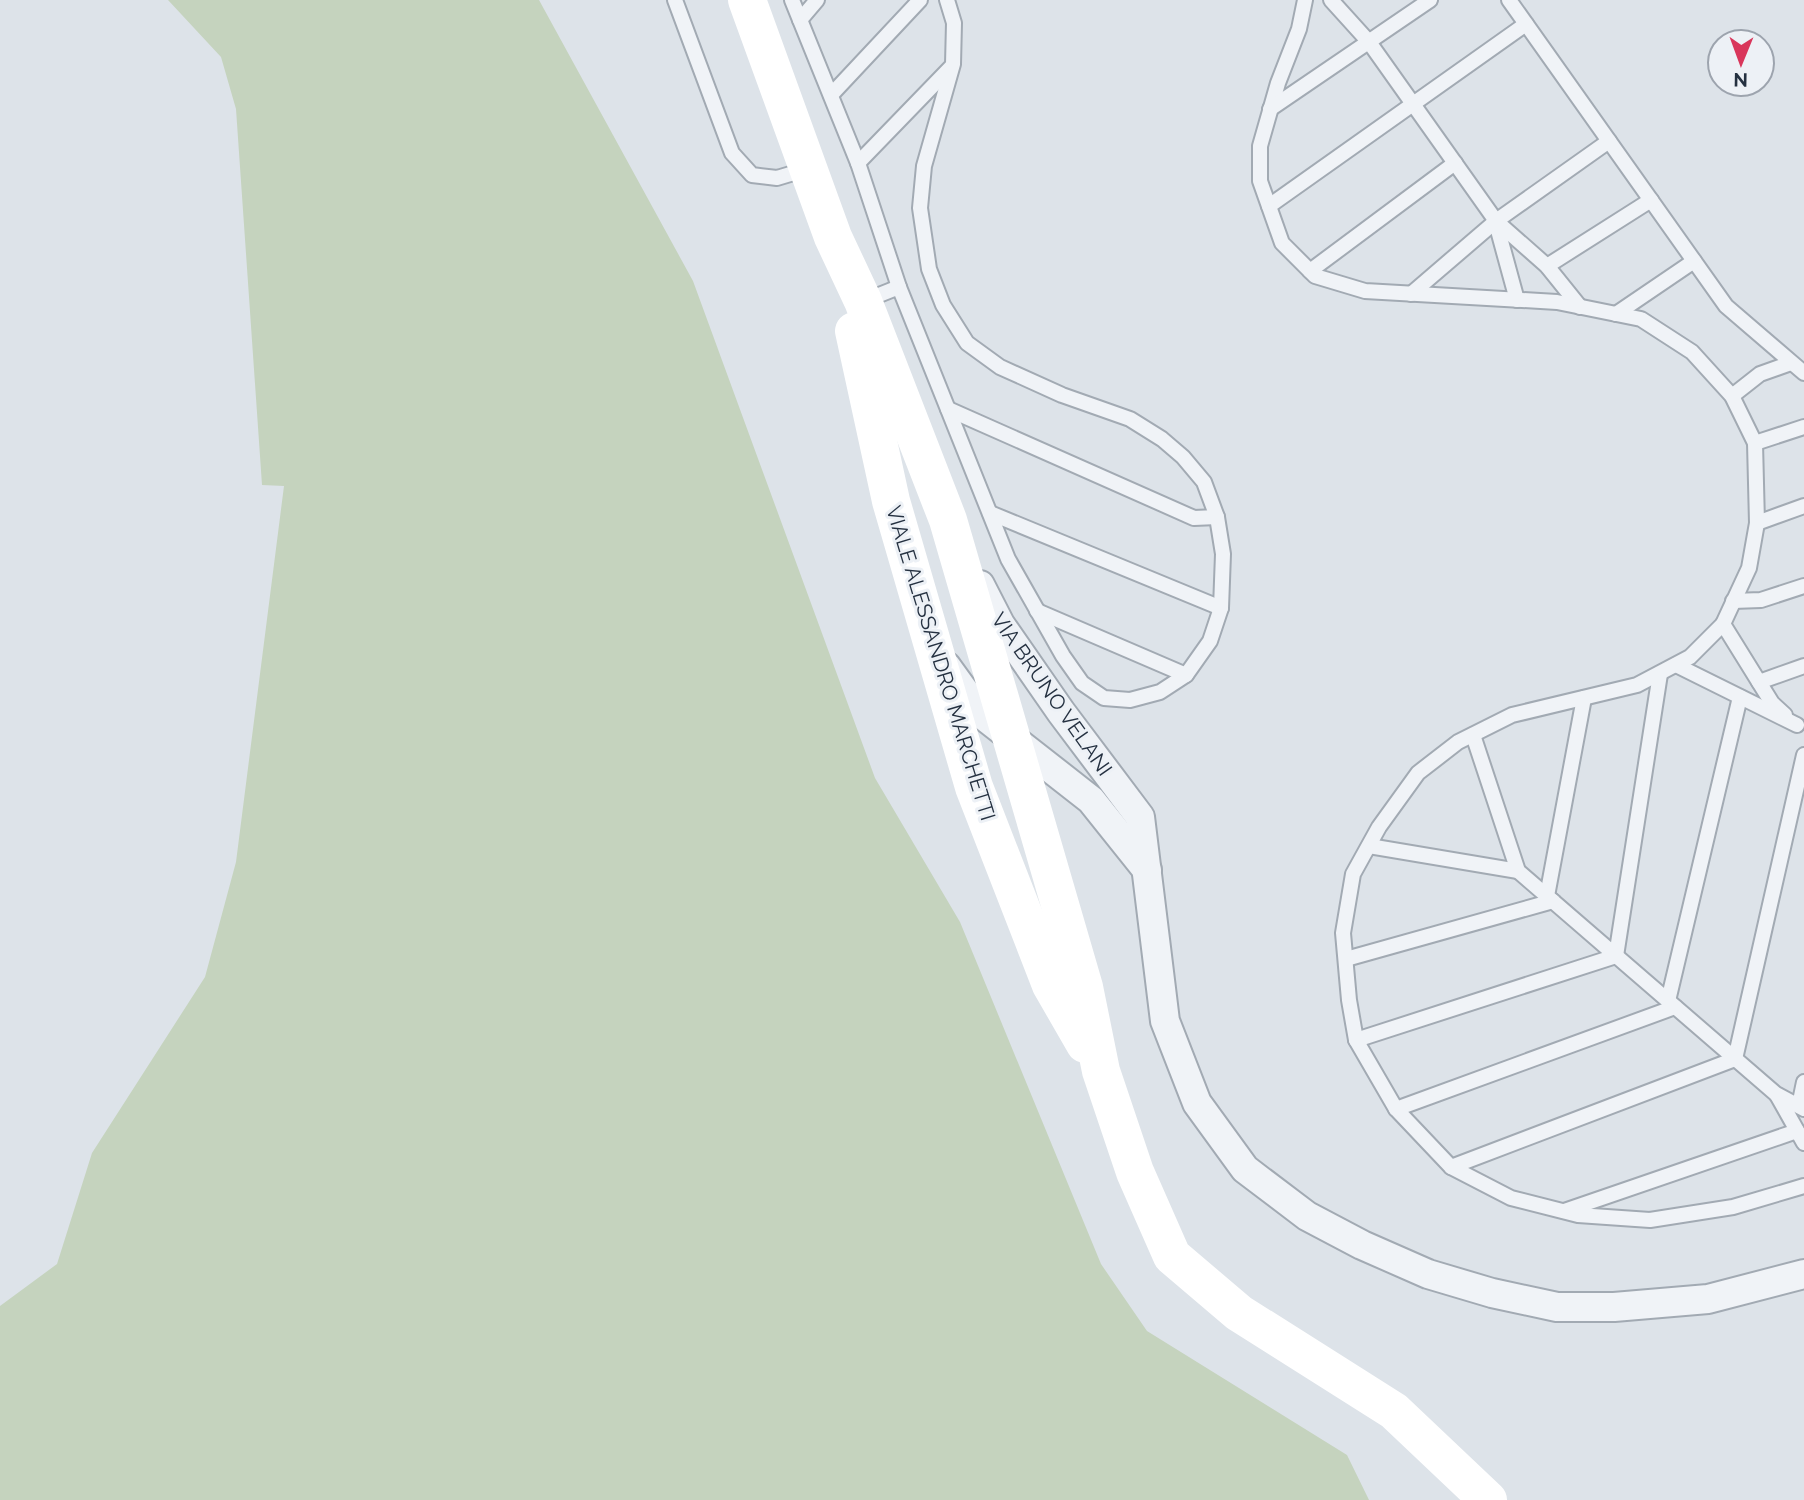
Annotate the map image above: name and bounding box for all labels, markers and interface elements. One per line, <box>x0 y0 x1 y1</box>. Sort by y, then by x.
north arrow <box>1706 28 1776 98</box>
text: N <box>1733 69 1748 91</box>
street label: VIALE ALESSANDRO MARCHETTI <box>881 503 1001 823</box>
street label: VIA BRUNO VELANI <box>986 608 1118 780</box>

